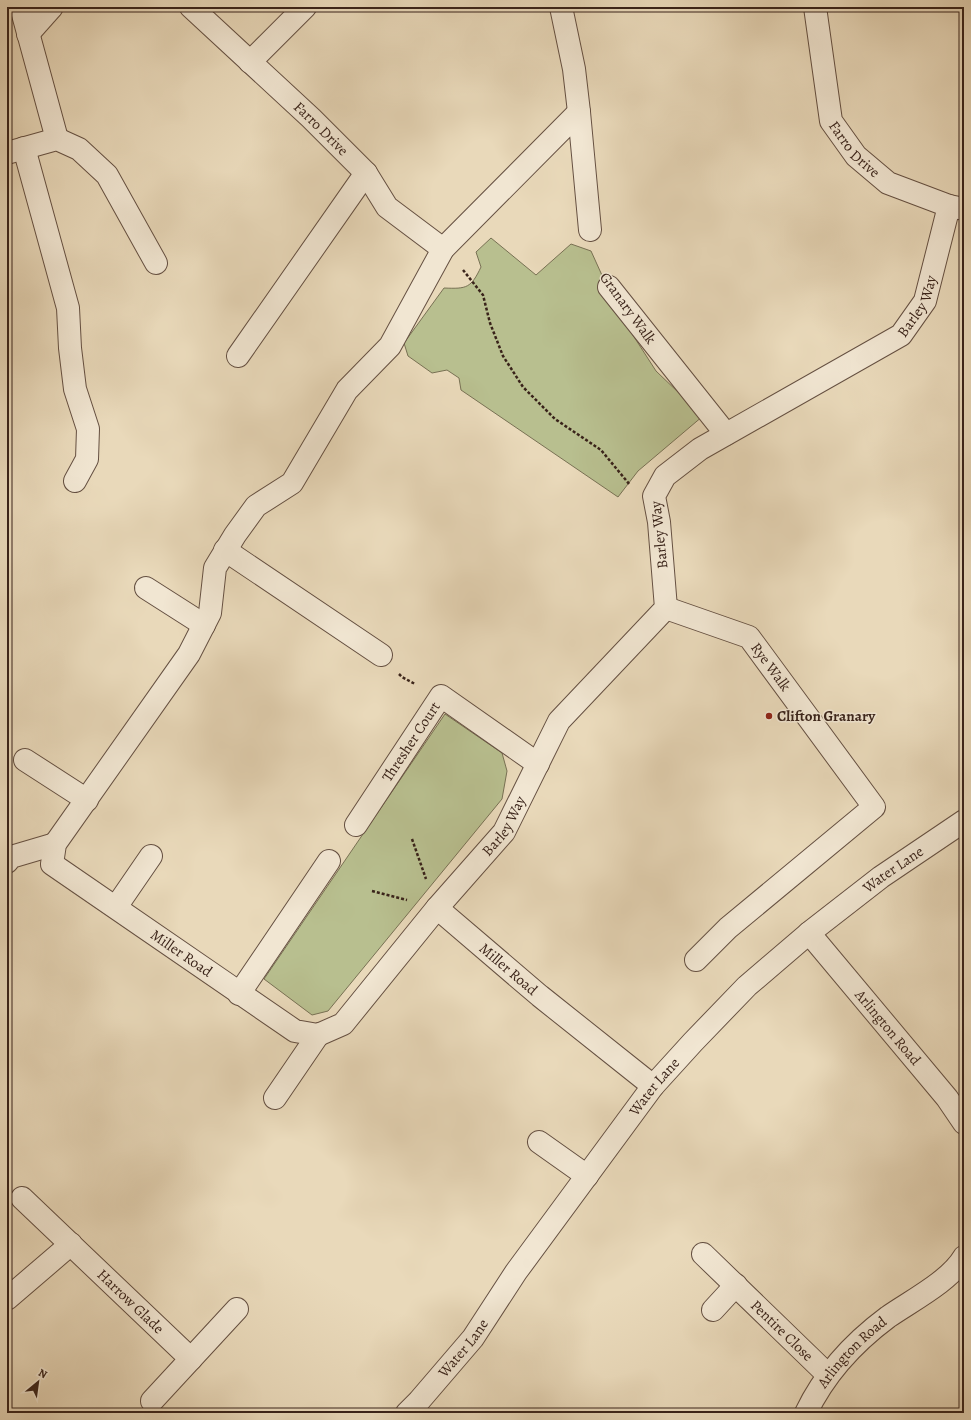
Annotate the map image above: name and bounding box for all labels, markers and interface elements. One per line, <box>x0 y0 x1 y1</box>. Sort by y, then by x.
street label: Farro Drive <box>289 97 353 160</box>
street label: Farro Drive <box>824 117 885 182</box>
street label: Granary Walk <box>595 268 661 348</box>
street label: Barley Way <box>893 273 941 341</box>
street label: Barley Way <box>645 500 672 570</box>
street label: Rye Walk <box>746 638 796 696</box>
street label: Thresher Court <box>377 697 445 785</box>
place label: Clifton Granary <box>777 706 876 726</box>
marker: Clifton Granary <box>764 711 774 721</box>
street label: Barley Way <box>477 792 530 860</box>
street label: Water Lane <box>858 841 928 898</box>
street label: Miller Road <box>147 925 217 982</box>
street label: Miller Road <box>475 938 543 1000</box>
street label: Arlington Road <box>850 985 926 1070</box>
street label: Water Lane <box>624 1053 684 1121</box>
street label: Harrow Glade <box>93 1265 169 1338</box>
street label: Pentire Close <box>746 1295 818 1366</box>
street label: Arlington Road <box>812 1311 891 1393</box>
street label: Water Lane <box>433 1315 493 1382</box>
north arrow <box>18 1362 58 1402</box>
text: N <box>35 1365 50 1382</box>

